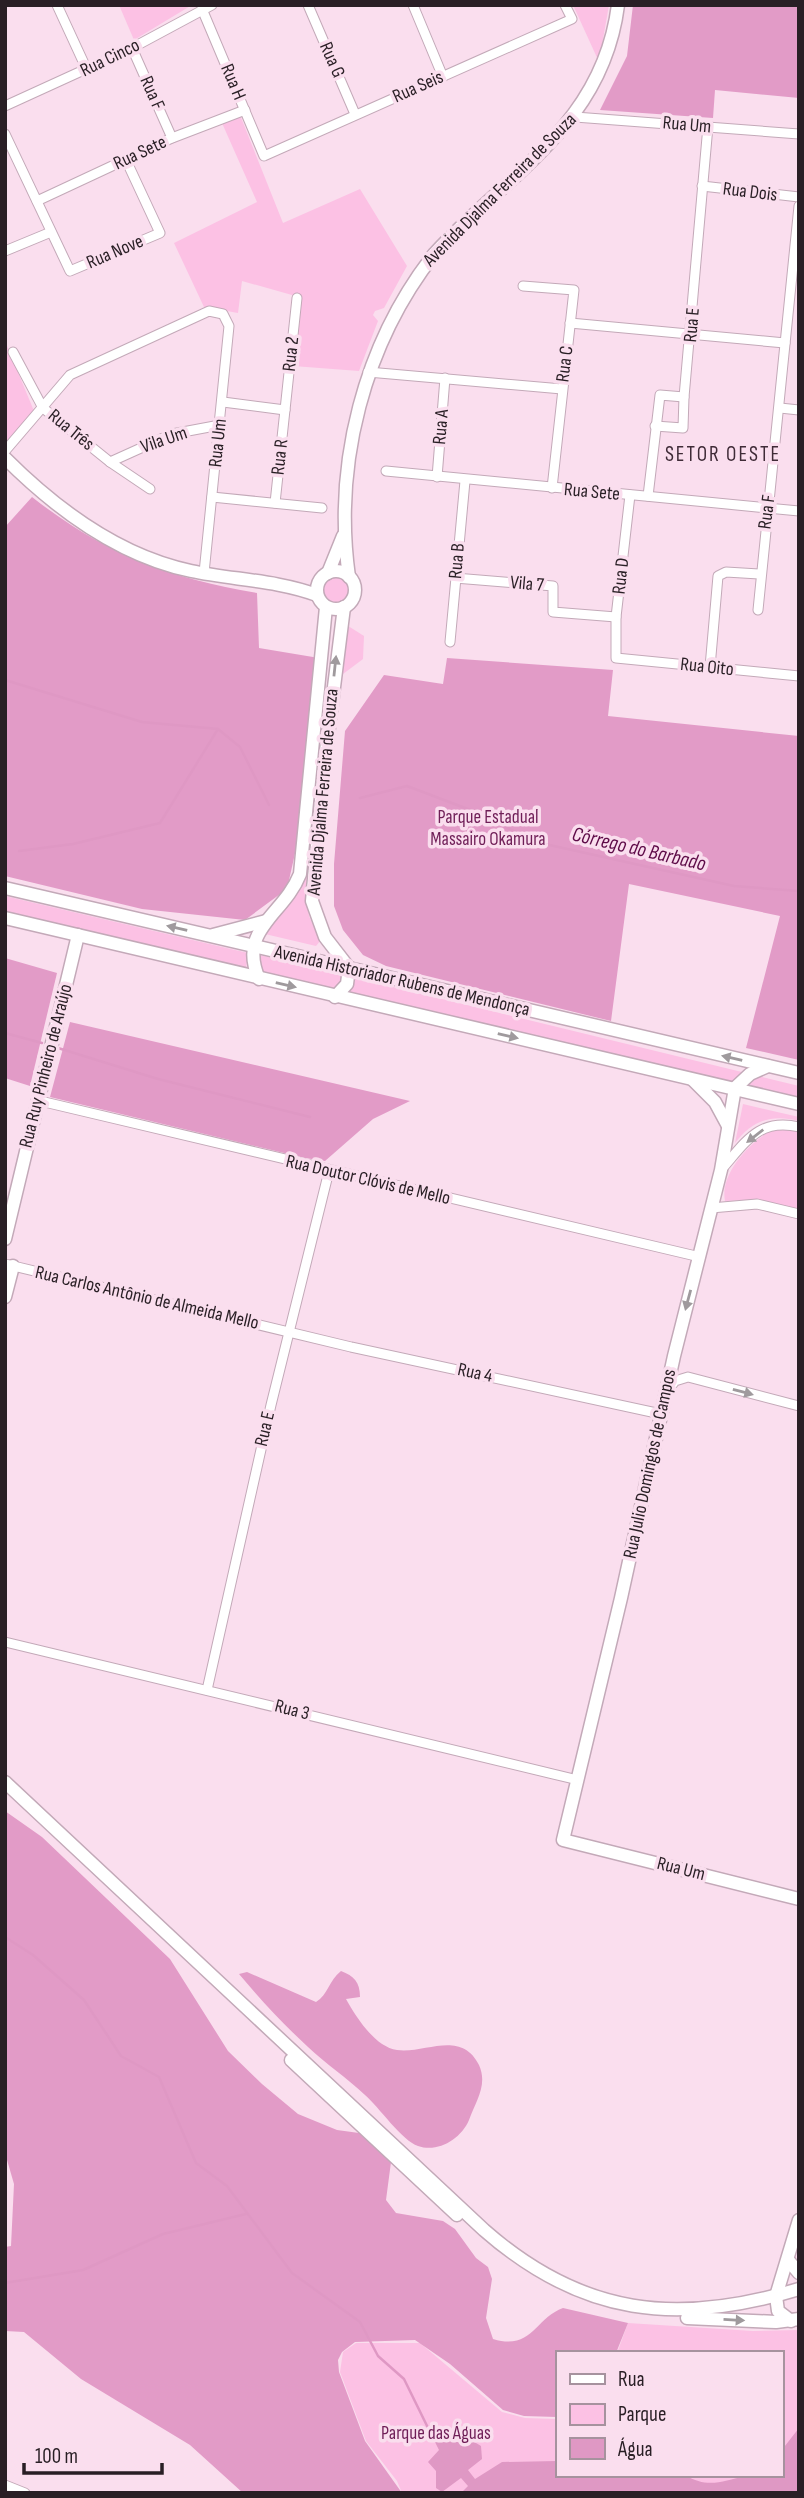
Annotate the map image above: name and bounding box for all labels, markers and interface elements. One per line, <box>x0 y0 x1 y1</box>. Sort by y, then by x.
street label: Rua Cinco <box>76 34 144 82</box>
street label: Rua G <box>314 39 350 81</box>
street label: Rua H <box>215 61 251 103</box>
street label: Rua Seis <box>389 66 447 108</box>
street label: Rua F <box>134 73 170 113</box>
street label: Avenida Djalma Ferreira de Souza <box>418 109 581 272</box>
street label: Rua Um <box>662 111 712 139</box>
street label: Rua Sete <box>110 131 170 175</box>
street label: Rua Dois <box>721 177 779 207</box>
street label: Rua Nove <box>83 230 147 274</box>
street label: Rua E <box>679 307 705 343</box>
street label: Rua 2 <box>278 335 304 373</box>
street label: Rua C <box>551 345 579 383</box>
street label: Rua Três <box>43 404 99 456</box>
street label: Rua A <box>428 408 454 446</box>
street label: Rua Um <box>204 418 232 468</box>
street label: Vila Um <box>138 421 190 459</box>
street label: Rua R <box>267 438 293 476</box>
district label: SETOR OESTE <box>665 442 781 467</box>
street label: Rua Sete <box>563 478 621 506</box>
street label: Rua F <box>753 493 781 531</box>
street label: Rua B <box>444 542 470 580</box>
street label: Rua D <box>608 557 634 595</box>
street label: Vila 7 <box>509 571 545 597</box>
street label: Rua Oito <box>679 653 735 681</box>
one-way arrow <box>330 655 341 677</box>
street label: Avenida Djalma Ferreira de Souza <box>302 688 343 897</box>
park label: Parque Estadual Massairo Okamura <box>430 806 546 851</box>
water label: Córrego do Barbado <box>570 821 709 877</box>
one-way arrow <box>166 922 188 933</box>
street label: Avenida Historiador Rubens de Mendonça <box>271 940 532 1022</box>
one-way arrow <box>275 980 297 991</box>
street label: Rua Ruy Pinheiro de Araújo <box>15 982 77 1150</box>
one-way arrow <box>497 1031 519 1042</box>
one-way arrow <box>721 1052 743 1063</box>
one-way arrow <box>746 1128 764 1143</box>
street label: Rua Doutor Clóvis de Mello <box>284 1150 452 1210</box>
street label: Rua Carlos Antônio de Almeida Mello <box>33 1261 261 1335</box>
one-way arrow <box>682 1290 693 1312</box>
street label: Rua 4 <box>455 1358 495 1388</box>
street label: Rua Julio Domingos de Campos <box>619 1367 681 1561</box>
one-way arrow <box>732 1387 754 1398</box>
street label: Rua E <box>250 1409 280 1449</box>
street label: Rua 3 <box>272 1695 312 1725</box>
street label: Rua Um <box>655 1852 707 1886</box>
one-way arrow <box>723 2315 745 2326</box>
legend <box>556 2351 783 2477</box>
text: Rua <box>618 2367 645 2392</box>
text: Parque <box>618 2402 666 2427</box>
park label: Parque das Águas <box>381 2422 491 2445</box>
scale bar <box>24 2432 163 2476</box>
text: Água <box>617 2437 653 2462</box>
text: 100 m <box>35 2444 78 2469</box>

